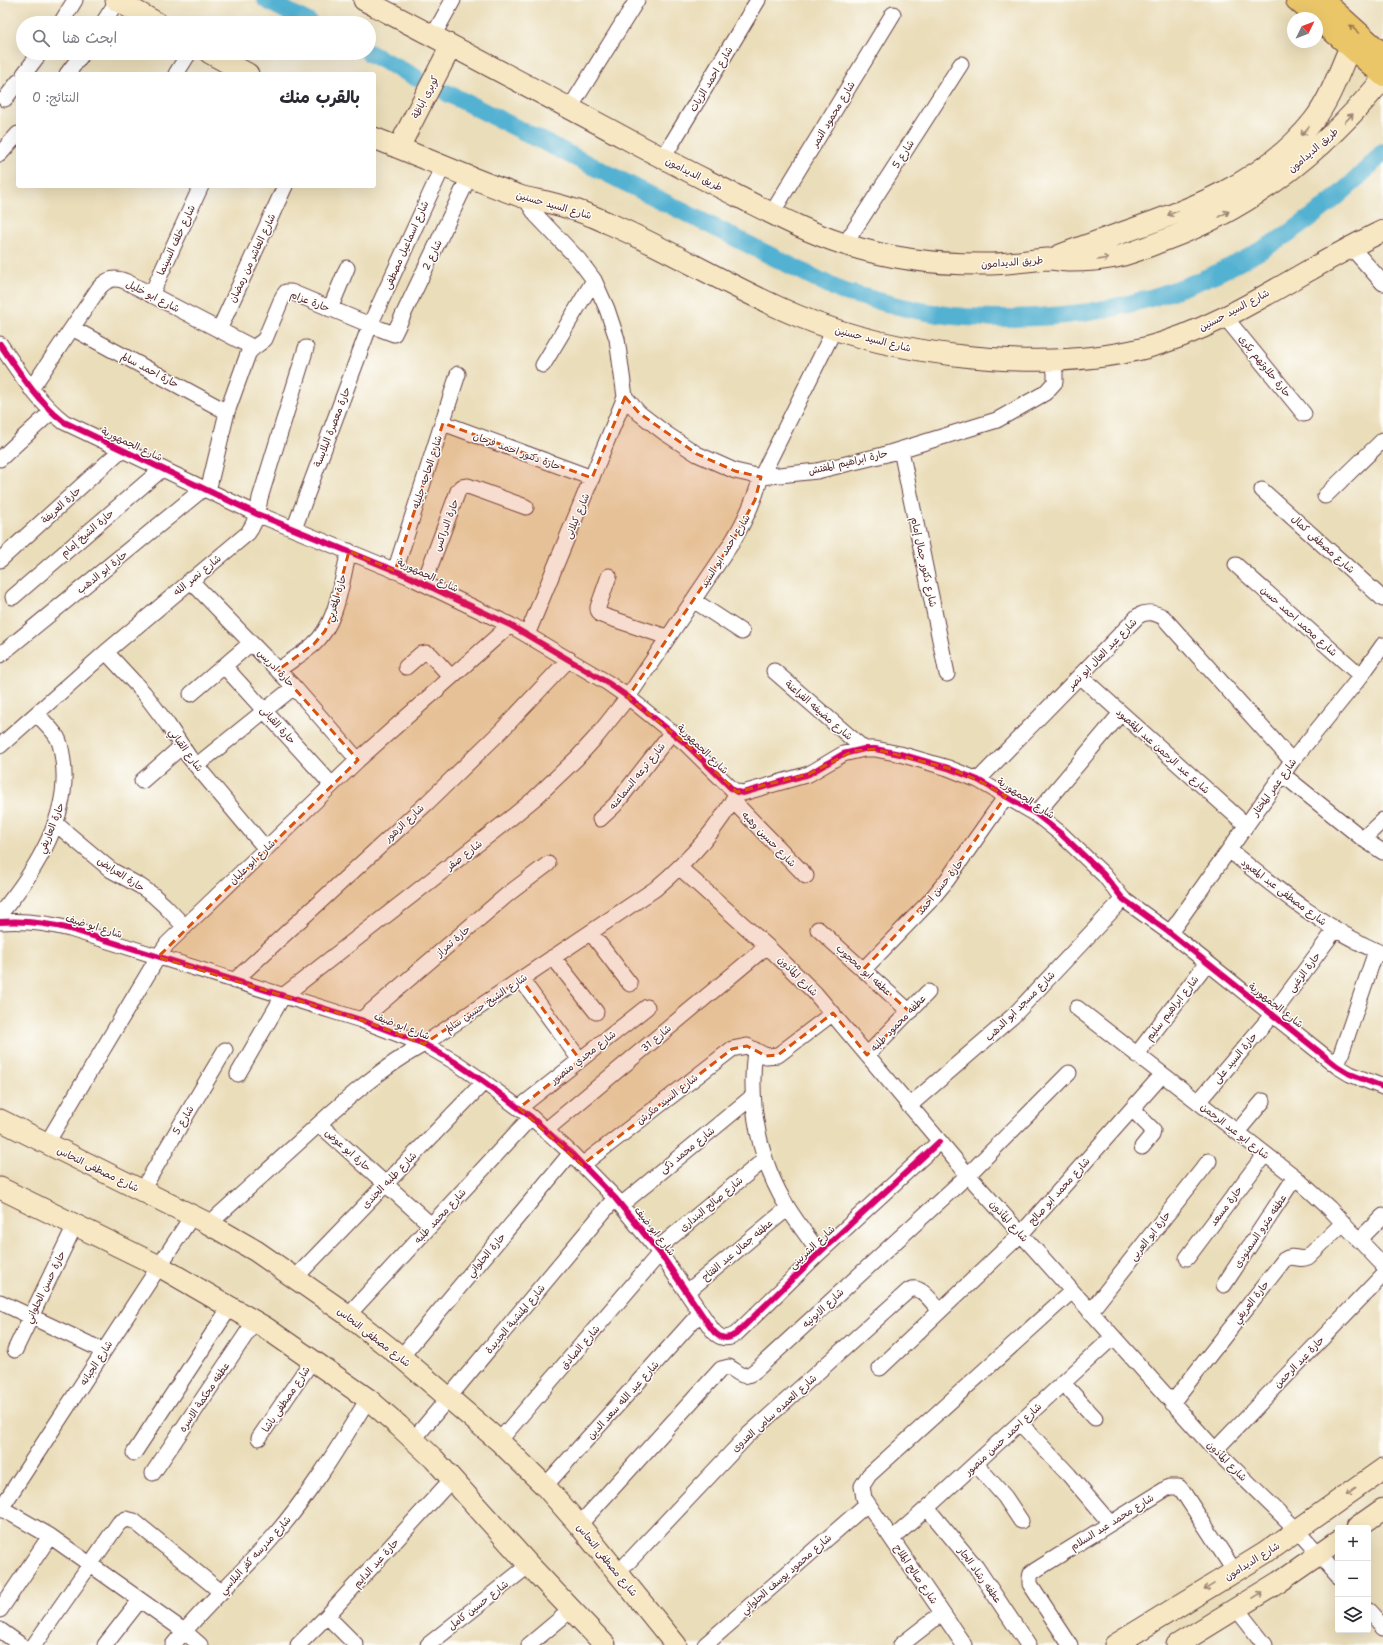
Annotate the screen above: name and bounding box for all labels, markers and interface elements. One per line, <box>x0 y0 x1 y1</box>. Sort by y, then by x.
north arrow <box>1287 12 1323 48</box>
search box <box>16 16 376 60</box>
one-way arrow <box>1349 24 1359 33</box>
icon: search <box>30 27 52 49</box>
text: ابحث هنا <box>62 28 117 48</box>
street label: شارع احمد الزيات <box>686 44 737 115</box>
street label: كوبرى أباظة <box>409 73 442 121</box>
street label: شارع محمود النمر <box>808 78 859 151</box>
text: بالقرب منك <box>280 86 360 108</box>
text: النتائج: 0 <box>32 89 79 106</box>
one-way arrow <box>1344 113 1354 123</box>
street label: طريق الديدامون <box>1285 125 1341 175</box>
one-way arrow <box>1301 125 1310 136</box>
street label: شارع 5 <box>889 137 918 171</box>
street label: طريق الديدامون <box>663 154 725 194</box>
street label: شارع السيد حسنين <box>514 188 593 223</box>
street label: شارع اسماعيل مصطفى <box>381 199 432 292</box>
street label: شارع خلف السينما <box>154 203 199 278</box>
one-way arrow <box>1218 209 1230 217</box>
one-way arrow <box>1167 210 1179 218</box>
street label: شارع العاشر من رمضان <box>226 211 279 305</box>
street label: شارع 2 <box>419 238 446 273</box>
street label: طريق الديدامون <box>980 253 1044 271</box>
one-way arrow <box>1096 255 1109 263</box>
street label: شارع ابو خليل <box>123 277 182 316</box>
street label: شارع السيد حسنين <box>1197 286 1272 335</box>
street label: حارة عزام <box>288 288 332 315</box>
street label: شارع السيد حسنين <box>833 323 913 356</box>
street label: حارة حلاوتهم بكرى <box>1235 332 1294 401</box>
street label: حارة احمد سالم <box>118 349 181 392</box>
street label: حارة معصرة البلابسة <box>311 385 353 469</box>
street label: شارع الجمهورية <box>99 424 165 465</box>
street label: حارة دكتور احمد فرحان <box>472 429 563 473</box>
street label: شارع الحاجه جليله <box>409 433 446 511</box>
street label: حارة ابراهيم المفتش <box>807 447 889 478</box>
street label: حارة العريفة <box>38 484 84 526</box>
street label: شارع كيلانى <box>562 491 593 541</box>
street label: حارة الدراكس <box>431 497 462 553</box>
street label: حارة الشيخ إمام <box>58 506 117 560</box>
street label: شارع احمد ابو السيد <box>697 512 754 591</box>
street label: شارع مصطفى كمال <box>1288 512 1358 577</box>
street label: شارع دكتور جمال إمام <box>907 516 940 609</box>
street label: حارة ابو الدهب <box>74 548 130 596</box>
street label: شارع نصر الله <box>170 552 224 599</box>
street label: شارع الجمهورية <box>395 555 461 596</box>
street label: حارة المغربي <box>323 572 352 624</box>
street label: شارع محمد احمد حسن <box>1257 583 1340 660</box>
street label: شارع عبد العال ابو نصر <box>1064 615 1140 694</box>
street label: حارة ادريس <box>255 646 297 690</box>
street label: شارع مضيفه الفراعنة <box>782 677 856 744</box>
street label: حارة القبانى <box>257 703 299 748</box>
street label: شارع عبد الرحمن عبد المقصود <box>1113 706 1213 797</box>
street label: شارع الجمهورية <box>674 721 732 778</box>
street label: شارع القباني <box>164 726 206 776</box>
street label: شارع ترعه السماعنه <box>606 740 669 813</box>
street label: شارع عمر المختار <box>1248 755 1300 820</box>
street label: شارع الجمهورية <box>994 775 1058 822</box>
street label: حارة العاريفي <box>35 801 70 856</box>
street label: شارع الزهور <box>381 801 427 846</box>
street label: شارع حسين وهبه <box>738 808 799 870</box>
street label: شارع ابو عليان <box>226 837 279 888</box>
street label: شارع صقر <box>443 837 485 874</box>
street label: حارة العرايض <box>95 854 147 894</box>
street label: حارة حسن احمد <box>914 856 967 917</box>
street label: شارع مصطفى عبد المعبود <box>1238 856 1329 929</box>
street label: شارع ابو ضيف <box>64 911 124 942</box>
street label: حارة تمراز <box>432 922 473 960</box>
street label: عطفه ابو محجوب <box>833 942 895 998</box>
street label: حارة الزغبى <box>1285 949 1324 995</box>
street label: شارع المأذون <box>774 953 821 1000</box>
street label: شارع مسجد ابو الدهب <box>982 968 1059 1044</box>
street label: شارع الشيخ حسين سالم <box>442 970 530 1036</box>
street label: شارع ابراهيم سليم <box>1143 973 1202 1044</box>
street label: شارع الجمهورية <box>1245 979 1306 1031</box>
street label: عطفه محمود طلبه <box>868 992 928 1054</box>
street label: شارع ابو ضيف <box>372 1009 432 1044</box>
street label: شارع 31 <box>638 1021 675 1055</box>
street label: شارع مجدي منصور <box>547 1027 620 1089</box>
street label: حارة السيد على <box>1210 1030 1261 1087</box>
street label: شارع السيد مكرش <box>633 1071 701 1128</box>
street label: شارع ابو عبد الرحمن <box>1197 1100 1272 1163</box>
street label: شارع 5 <box>169 1103 198 1137</box>
street label: شارع محمد ذكى <box>657 1124 718 1177</box>
street label: حارة ابو عوض <box>322 1126 374 1174</box>
street label: شارع مصطفى النحاس <box>54 1144 141 1196</box>
street label: شارع طلبه الجندى <box>359 1149 420 1212</box>
street label: شارع محمد ابو صالح <box>1025 1154 1094 1228</box>
street label: شارع صالح البندارى <box>677 1173 746 1235</box>
street label: حارة مسعد <box>1207 1183 1245 1228</box>
street label: شارع محمد طلبه <box>411 1186 470 1247</box>
street label: عطفه مترو السمنودى <box>1231 1192 1290 1271</box>
street label: شارع المأذون <box>986 1197 1031 1245</box>
street label: شارع ابو ضيف <box>631 1204 678 1259</box>
street label: حارة ابو العربى <box>1127 1208 1174 1264</box>
street label: عطفه جمال عبد الفتاح <box>699 1216 776 1284</box>
street label: شارع الشربينى <box>786 1222 839 1272</box>
street label: حارة الحلواني <box>464 1230 511 1282</box>
street label: حارة حسن الحلواني <box>22 1249 71 1327</box>
street label: حارة العريفي <box>1230 1278 1274 1328</box>
street label: شارع المنشية الجديدة <box>482 1282 549 1357</box>
street label: شارع الابونيه <box>799 1285 847 1331</box>
street label: شارع مصطفى النحاس <box>334 1304 414 1371</box>
street label: شارع الصادق <box>557 1322 604 1372</box>
street label: حارة عبد الرحمن <box>1271 1333 1327 1391</box>
street label: شارع الجبانه <box>77 1338 116 1388</box>
street label: شارع عبد الله سعد الدين <box>584 1358 663 1443</box>
street label: عطفه محكمة الاسره <box>176 1360 232 1434</box>
street label: شارع مصطفى باشا <box>259 1363 314 1435</box>
street label: شارع العمده سامى العدوى <box>729 1371 820 1455</box>
street label: شارع احمد حسن منصور <box>961 1400 1045 1479</box>
street label: شارع المأذون <box>1203 1438 1250 1485</box>
one-way arrow <box>1346 1488 1357 1496</box>
street label: شارع محمد عبد السلام <box>1068 1491 1157 1554</box>
street label: شارع مدرسه كفر البلاسي <box>216 1513 296 1599</box>
street label: شارع مصطفى النحاس <box>573 1521 640 1600</box>
map controls <box>1335 1525 1371 1633</box>
button: + <box>1335 1525 1371 1561</box>
street label: شارع محمود يوسف الحلواني <box>738 1531 836 1619</box>
street label: حارة عبد الدايم <box>350 1536 402 1591</box>
street label: شارع الديدامون <box>1222 1539 1283 1584</box>
street label: شارع صالح الملاح <box>890 1542 941 1607</box>
street label: عطفه رشاد الجار <box>955 1544 1005 1605</box>
button: − <box>1335 1561 1371 1597</box>
street label: شارع حسين كامل <box>445 1577 512 1633</box>
one-way arrow <box>1203 1584 1215 1592</box>
one-way arrow <box>1252 1591 1263 1599</box>
button: layers <box>1335 1597 1371 1633</box>

